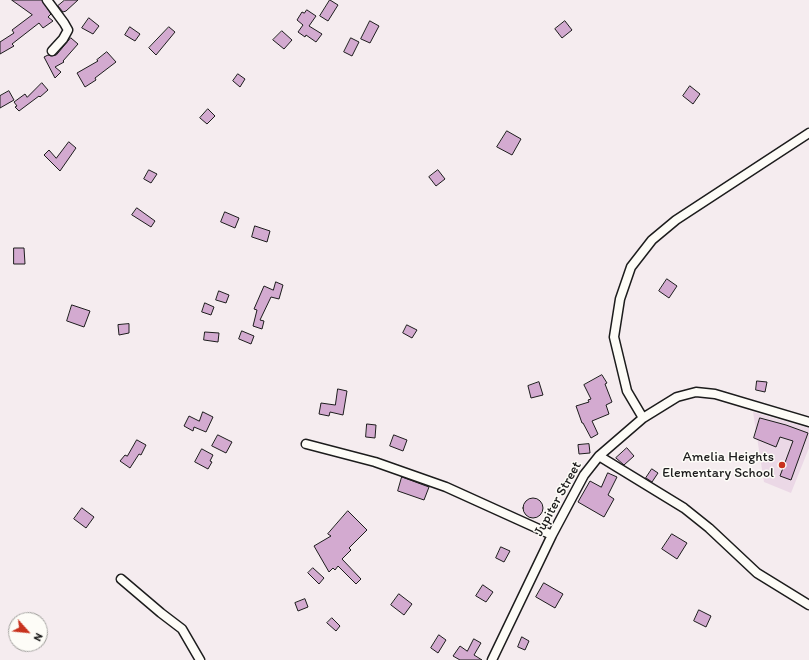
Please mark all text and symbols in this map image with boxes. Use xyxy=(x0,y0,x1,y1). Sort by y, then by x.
place label: Amelia Heights Elementary School xyxy=(662,449,774,482)
street label: Jupiter Street xyxy=(530,459,586,539)
marker: Amelia Heights Elementary School xyxy=(777,460,787,470)
north arrow xyxy=(8,612,48,652)
text: N xyxy=(31,631,46,643)

